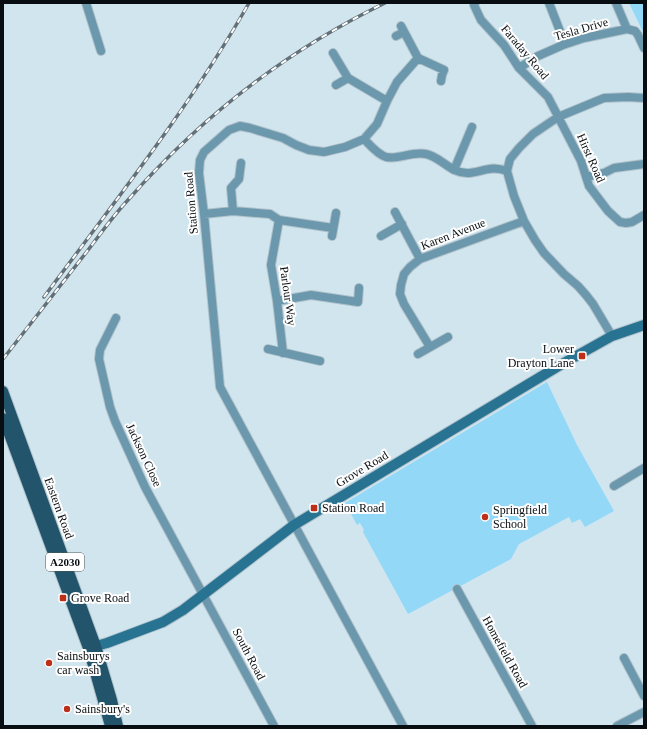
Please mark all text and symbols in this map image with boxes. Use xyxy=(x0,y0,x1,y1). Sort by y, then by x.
street label: Tesla Drive xyxy=(552,15,610,43)
street label: Faraday Road xyxy=(498,22,552,82)
street label: Hirst Road xyxy=(574,131,608,185)
street label: Station Road xyxy=(181,171,201,235)
street label: Karen Avenue xyxy=(419,215,487,253)
street label: Parlour Way xyxy=(277,265,299,327)
place label: Lower Drayton Lane xyxy=(508,342,574,370)
marker: Lower Drayton Lane xyxy=(577,351,587,361)
street label: Jackson Close xyxy=(123,421,165,489)
street label: Grove Road xyxy=(333,448,391,490)
street label: Eastern Road xyxy=(41,475,77,541)
place label: Station Road xyxy=(322,501,384,515)
marker: Station Road xyxy=(309,503,319,513)
place label: Springfield School xyxy=(493,503,547,531)
marker: Springfield School xyxy=(480,512,490,522)
road number: A2030 xyxy=(46,553,84,571)
place label: Grove Road xyxy=(71,591,129,605)
marker: Grove Road xyxy=(58,593,68,603)
street label: Homefield Road xyxy=(480,614,530,690)
street label: South Road xyxy=(230,626,268,682)
place label: Sainsburys car wash xyxy=(57,649,110,677)
marker: Sainsburys car wash xyxy=(44,658,54,668)
place label: Sainsbury's xyxy=(75,702,130,716)
marker: Sainsbury's xyxy=(62,704,72,714)

